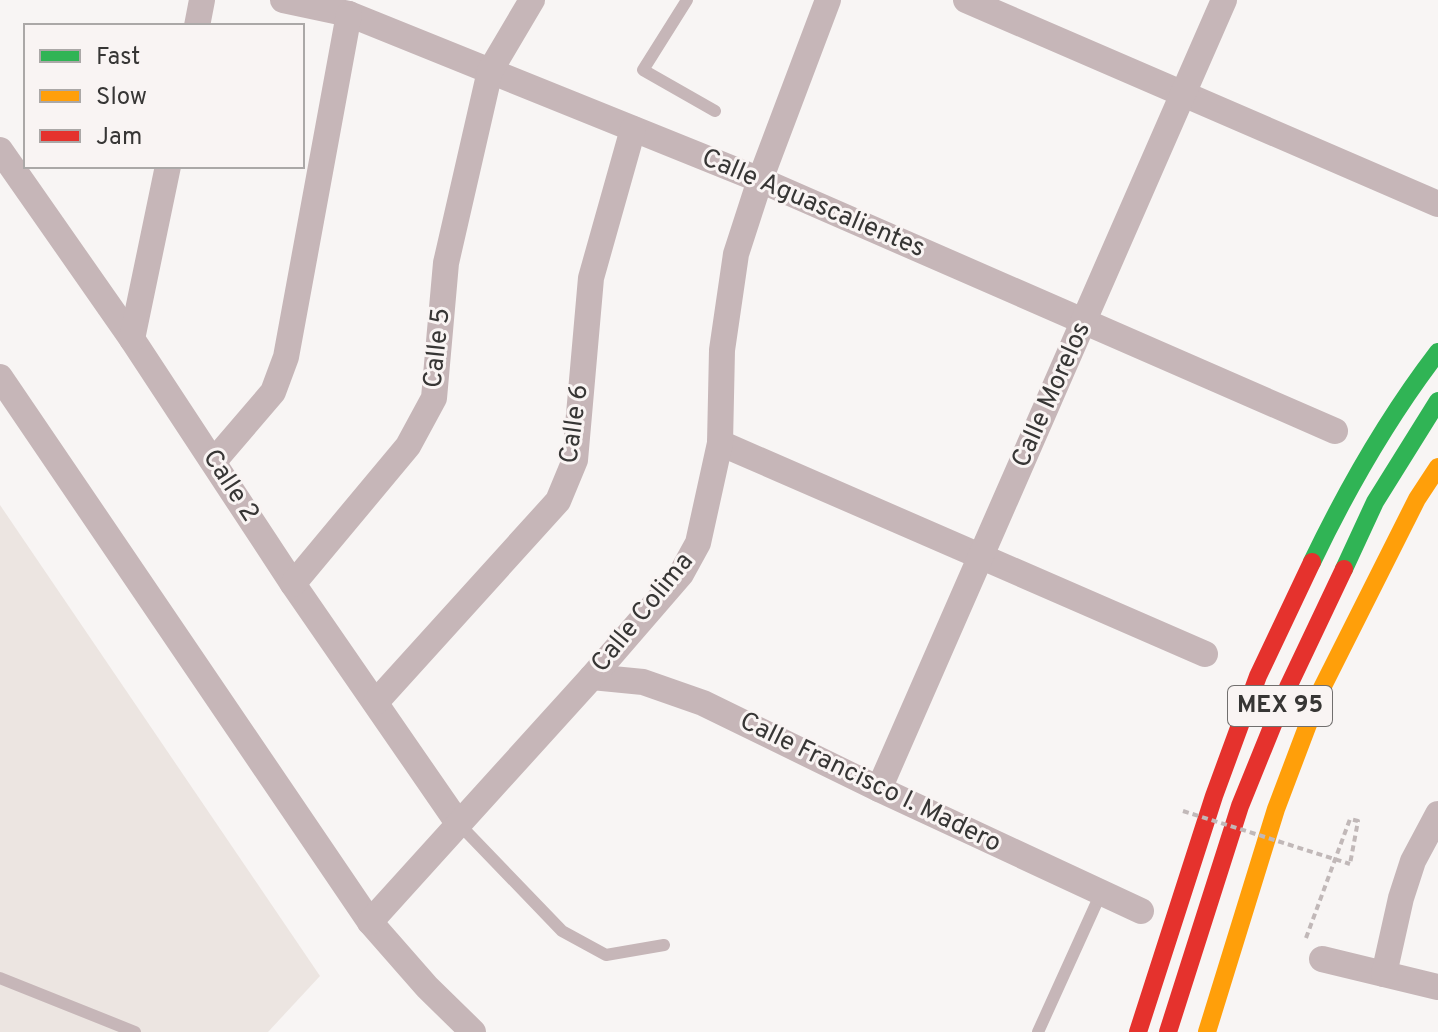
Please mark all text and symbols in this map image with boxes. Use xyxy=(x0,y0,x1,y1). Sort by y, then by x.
legend xyxy=(24,24,304,168)
text: Fast xyxy=(96,43,140,73)
text: Slow xyxy=(96,83,147,113)
text: Jam xyxy=(96,123,142,153)
street label: Calle Aguascalientes xyxy=(696,142,930,266)
street label: Calle 5 xyxy=(417,306,459,390)
street label: Calle Morelos xyxy=(1005,317,1099,473)
street label: Calle 6 xyxy=(553,382,597,466)
street label: Calle 2 xyxy=(194,443,266,529)
street label: Calle Colima xyxy=(585,546,701,680)
road number: MEX 95 xyxy=(1228,686,1332,726)
street label: Calle Francisco I. Madero xyxy=(734,705,1006,861)

